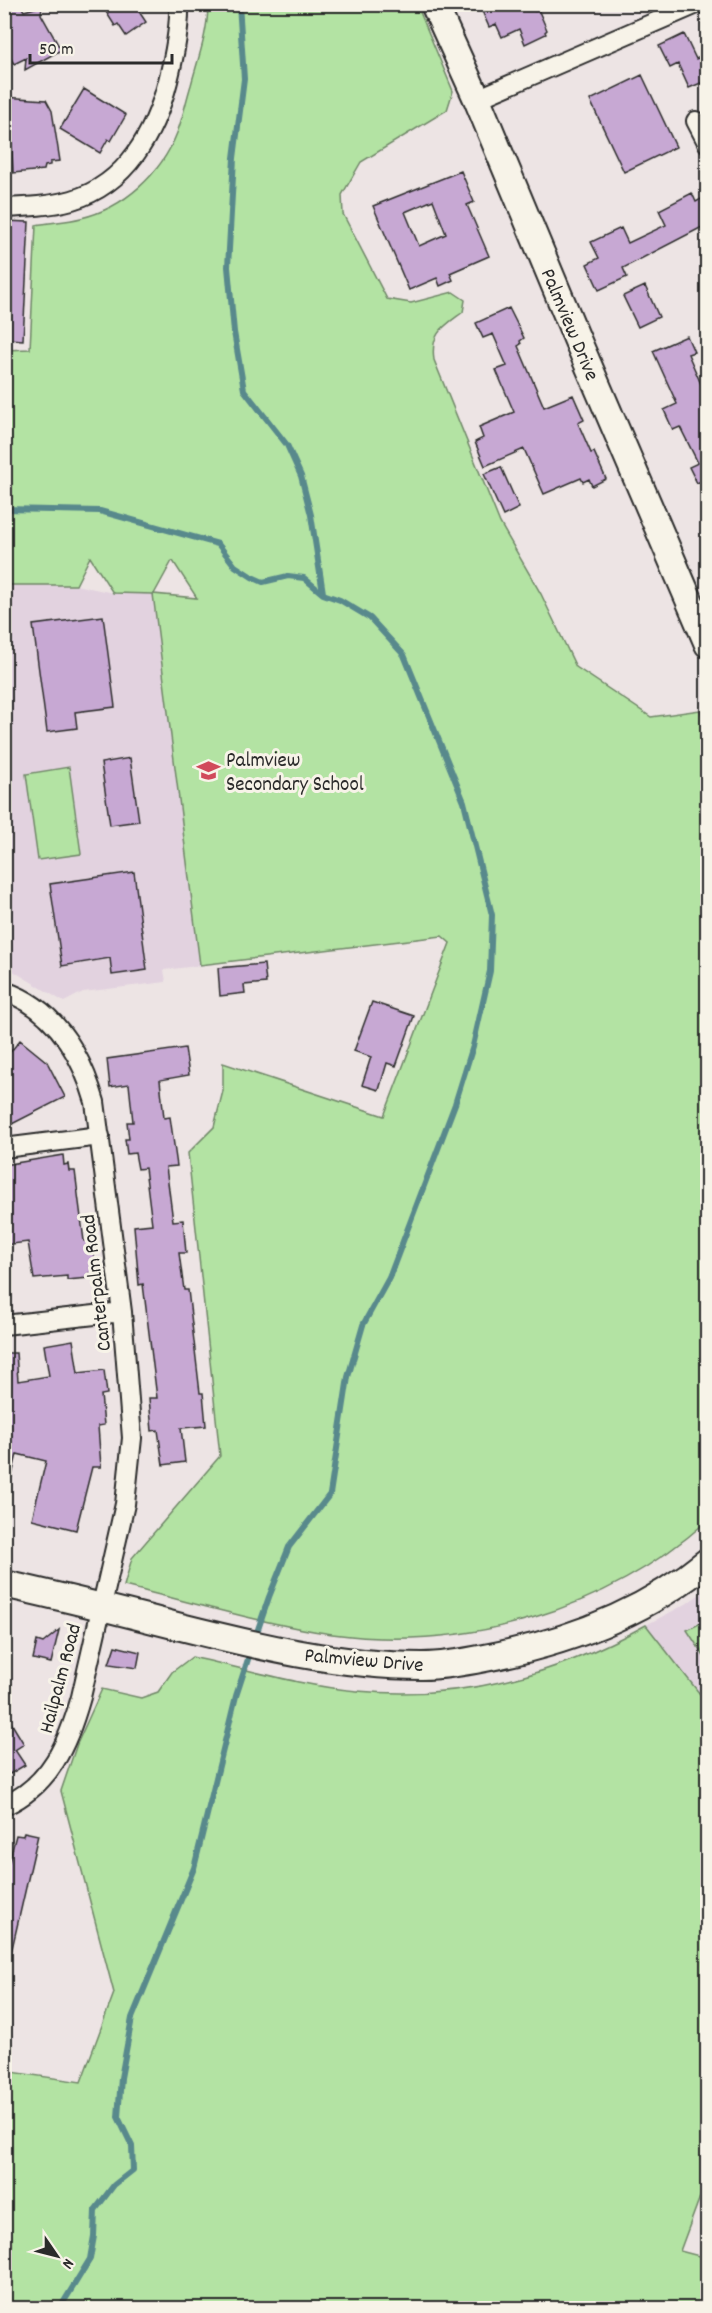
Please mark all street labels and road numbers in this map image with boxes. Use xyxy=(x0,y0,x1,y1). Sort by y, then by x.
street label: Palmview Drive xyxy=(531,264,605,386)
street label: Canterpalm Road xyxy=(75,1212,121,1353)
street label: Hailpalm Road xyxy=(33,1621,91,1737)
street label: Palmview Drive xyxy=(303,1642,425,1682)

